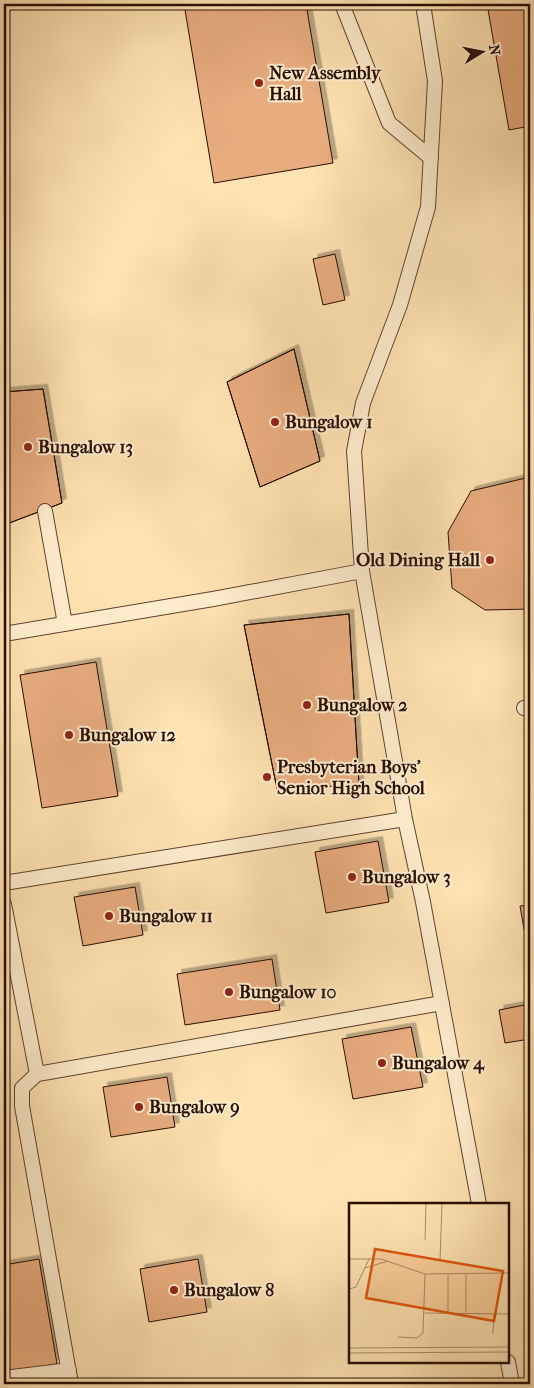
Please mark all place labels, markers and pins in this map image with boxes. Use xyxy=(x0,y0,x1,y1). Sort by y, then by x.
place label: New Assembly Hall xyxy=(269,63,382,105)
marker: New Assembly Hall xyxy=(253,77,265,89)
place label: Bungalow 1 xyxy=(285,412,373,433)
marker: Bungalow 1 xyxy=(269,416,281,428)
place label: Bungalow 13 xyxy=(38,437,133,458)
marker: Bungalow 13 xyxy=(22,441,34,453)
place label: Old Dining Hall xyxy=(356,550,481,571)
marker: Old Dining Hall xyxy=(484,554,496,566)
place label: Bungalow 2 xyxy=(317,695,407,716)
marker: Bungalow 2 xyxy=(301,699,313,711)
place label: Bungalow 12 xyxy=(79,725,176,746)
marker: Bungalow 12 xyxy=(63,729,75,741)
place label: Presbyterian Boys' Senior High School xyxy=(277,757,426,799)
marker: Presbyterian Boys' Senior High School xyxy=(261,771,273,783)
place label: Bungalow 3 xyxy=(362,867,451,888)
marker: Bungalow 3 xyxy=(346,871,358,883)
place label: Bungalow 11 xyxy=(119,906,213,927)
marker: Bungalow 11 xyxy=(103,910,115,922)
place label: Bungalow 10 xyxy=(239,982,336,1003)
marker: Bungalow 10 xyxy=(223,986,235,998)
place label: Bungalow 4 xyxy=(392,1053,485,1074)
marker: Bungalow 4 xyxy=(376,1057,388,1069)
place label: Bungalow 9 xyxy=(149,1097,240,1118)
marker: Bungalow 9 xyxy=(133,1101,145,1113)
place label: Bungalow 8 xyxy=(184,1280,274,1301)
marker: Bungalow 8 xyxy=(168,1284,180,1296)

